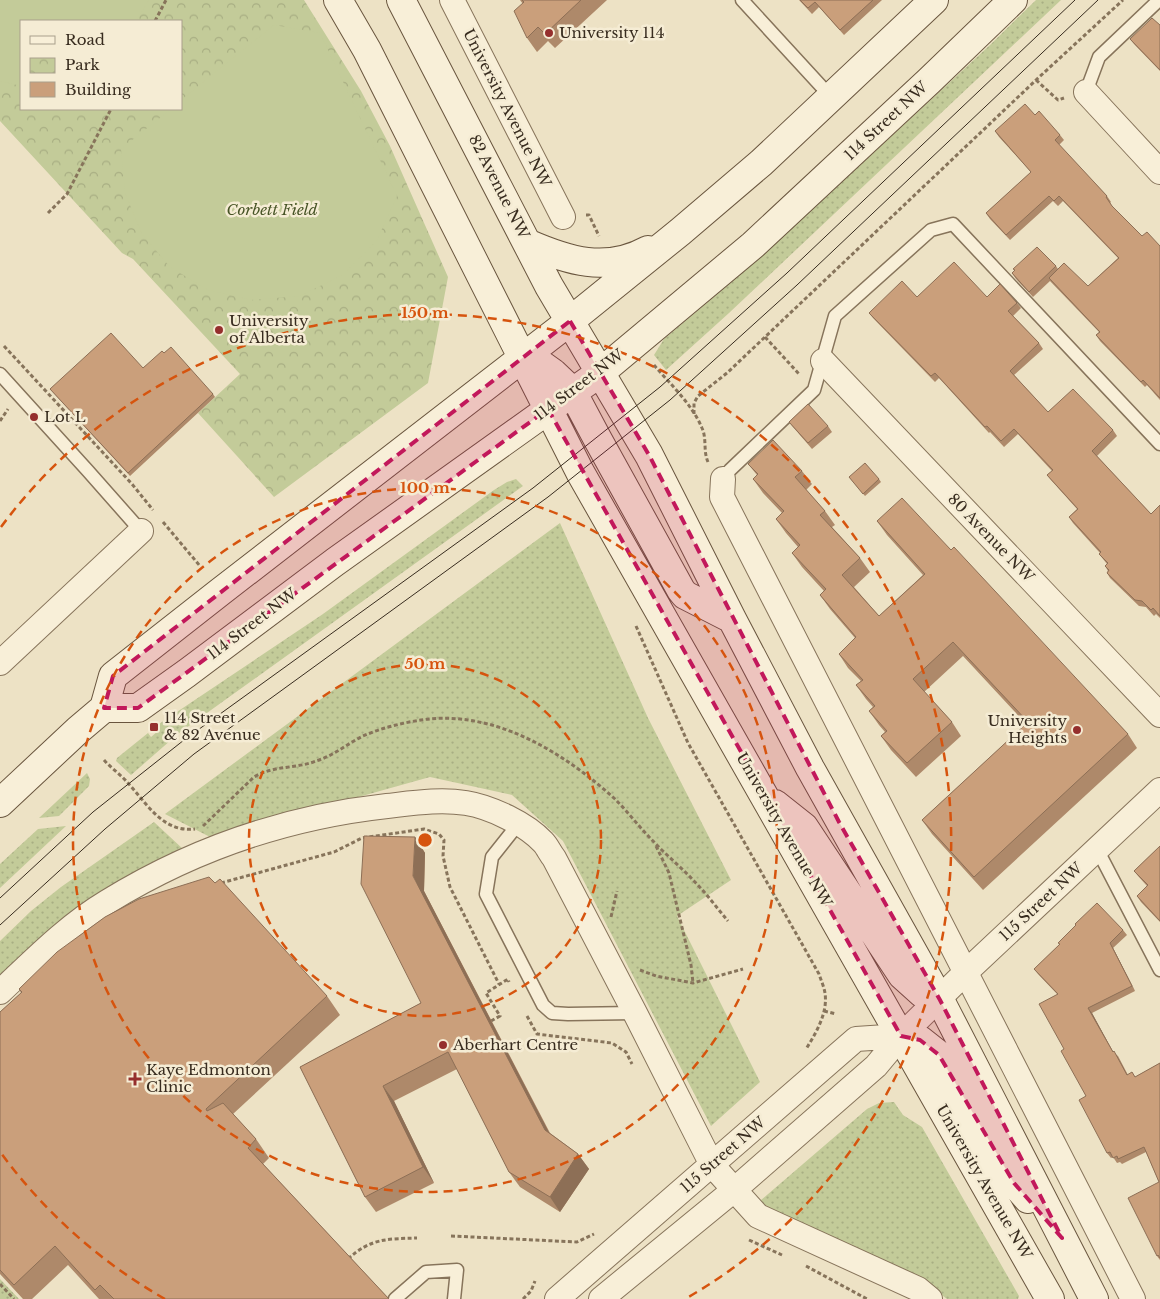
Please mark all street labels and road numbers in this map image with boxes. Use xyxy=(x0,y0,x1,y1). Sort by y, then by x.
street label: University Avenue NW xyxy=(459,25,556,191)
street label: 114 Street NW xyxy=(840,77,932,164)
street label: 82 Avenue NW xyxy=(465,131,534,242)
street label: 114 Street NW xyxy=(530,345,627,424)
street label: 80 Avenue NW xyxy=(944,489,1039,586)
street label: 114 Street NW xyxy=(203,584,300,663)
street label: University Avenue NW xyxy=(732,749,837,911)
street label: 115 Street NW xyxy=(995,858,1086,945)
street label: University Avenue NW xyxy=(932,1101,1037,1263)
street label: 115 Street NW xyxy=(676,1112,769,1197)

